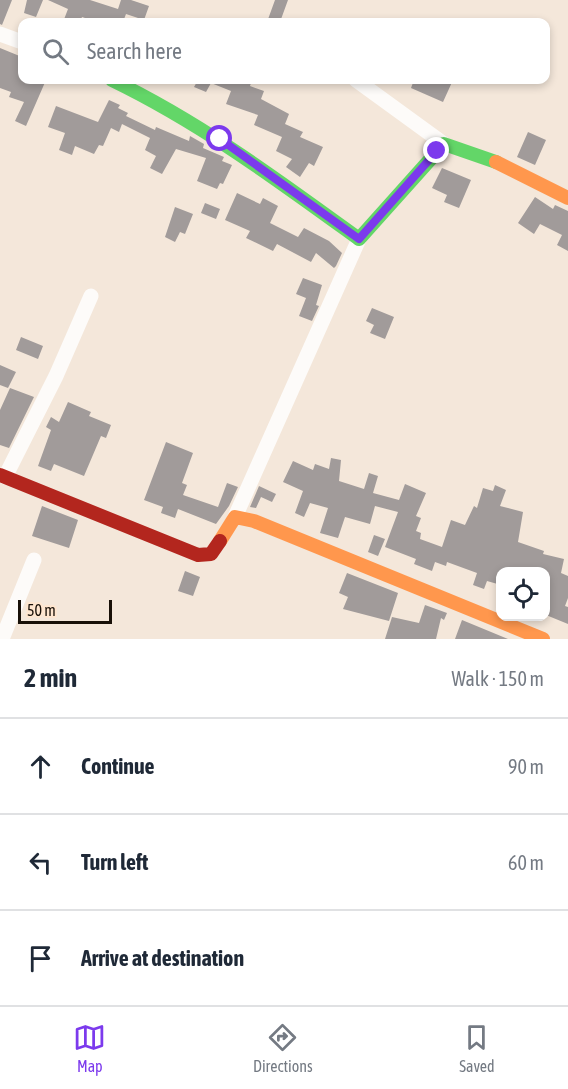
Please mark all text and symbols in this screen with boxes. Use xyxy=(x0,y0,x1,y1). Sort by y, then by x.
search box xyxy=(18,18,550,84)
icon: search xyxy=(39,35,72,68)
text: Search here xyxy=(87,38,182,64)
route start xyxy=(206,125,232,151)
route end xyxy=(423,137,449,163)
map controls xyxy=(496,567,550,621)
button: locate xyxy=(496,567,550,621)
scale bar xyxy=(18,597,112,624)
text: 50 m xyxy=(27,601,56,619)
text: 2 min xyxy=(24,663,77,693)
text: Walk · 150 m xyxy=(452,667,544,690)
icon: ahead xyxy=(24,750,57,783)
text: Continue xyxy=(81,753,155,779)
text: 90 m xyxy=(508,755,544,778)
icon: left xyxy=(24,846,57,879)
text: Turn left xyxy=(81,849,148,875)
text: 60 m xyxy=(508,851,544,874)
icon: arrive xyxy=(24,942,57,975)
text: Arrive at destination xyxy=(81,945,244,971)
tab: Map xyxy=(73,1021,106,1075)
tab: Directions xyxy=(253,1021,313,1075)
tab: Saved xyxy=(459,1021,495,1075)

